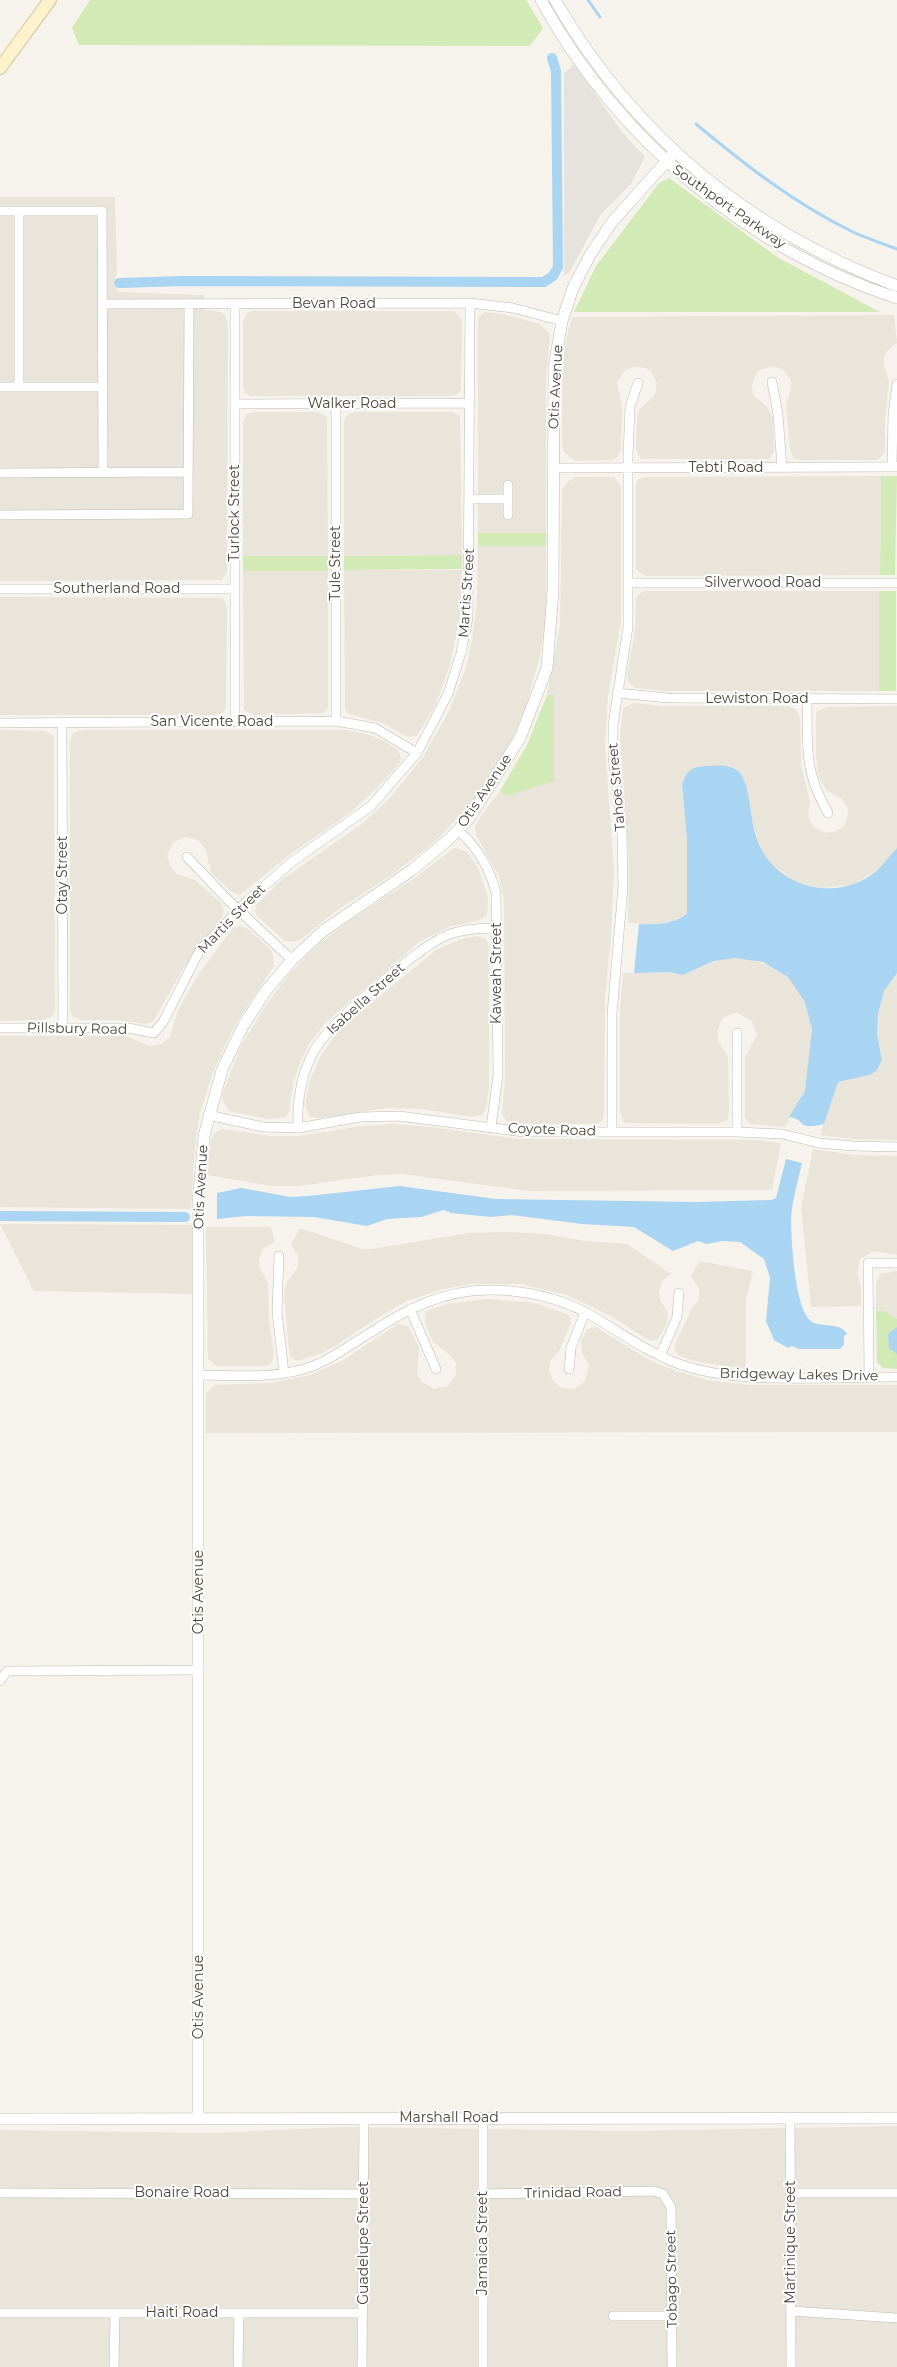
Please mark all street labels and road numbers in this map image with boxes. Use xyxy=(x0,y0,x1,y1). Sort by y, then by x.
street label: Southport Parkway xyxy=(669,162,789,252)
street label: Bevan Road xyxy=(292,296,376,312)
street label: Otis Avenue xyxy=(545,344,567,430)
street label: Walker Road xyxy=(307,396,397,412)
street label: Tebti Road xyxy=(689,460,763,476)
street label: Turlock Street xyxy=(227,464,243,562)
street label: Tule Street xyxy=(328,525,344,601)
street label: Martis Street xyxy=(455,548,479,638)
street label: Silverwood Road xyxy=(704,575,822,591)
street label: Southerland Road xyxy=(53,581,181,597)
street label: Lewiston Road xyxy=(705,691,809,707)
street label: San Vicente Road xyxy=(150,714,274,730)
street label: Tahoe Street xyxy=(605,742,629,832)
street label: Otis Avenue xyxy=(454,751,516,831)
street label: Otay Street xyxy=(55,836,71,914)
street label: Martis Street xyxy=(195,881,269,957)
street label: Kaweah Street xyxy=(489,922,505,1024)
street label: Isabella Street xyxy=(324,960,408,1038)
street label: Pillsbury Road xyxy=(27,1020,127,1038)
street label: Coyote Road xyxy=(507,1120,597,1140)
street label: Otis Avenue xyxy=(190,1144,212,1230)
street label: Bridgeway Lakes Drive xyxy=(720,1365,878,1385)
street label: Otis Avenue xyxy=(191,1550,207,1634)
street label: Otis Avenue xyxy=(191,1955,207,2039)
street label: Marshall Road xyxy=(399,2110,499,2126)
street label: Martinique Street xyxy=(783,2180,799,2304)
street label: Guadelupe Street xyxy=(356,2181,372,2305)
street label: Trinidad Road xyxy=(524,2184,622,2202)
street label: Bonaire Road xyxy=(135,2185,229,2201)
street label: Jamaica Street xyxy=(475,2191,491,2295)
street label: Tobago Street xyxy=(663,2230,681,2328)
street label: Haiti Road xyxy=(145,2305,219,2321)

